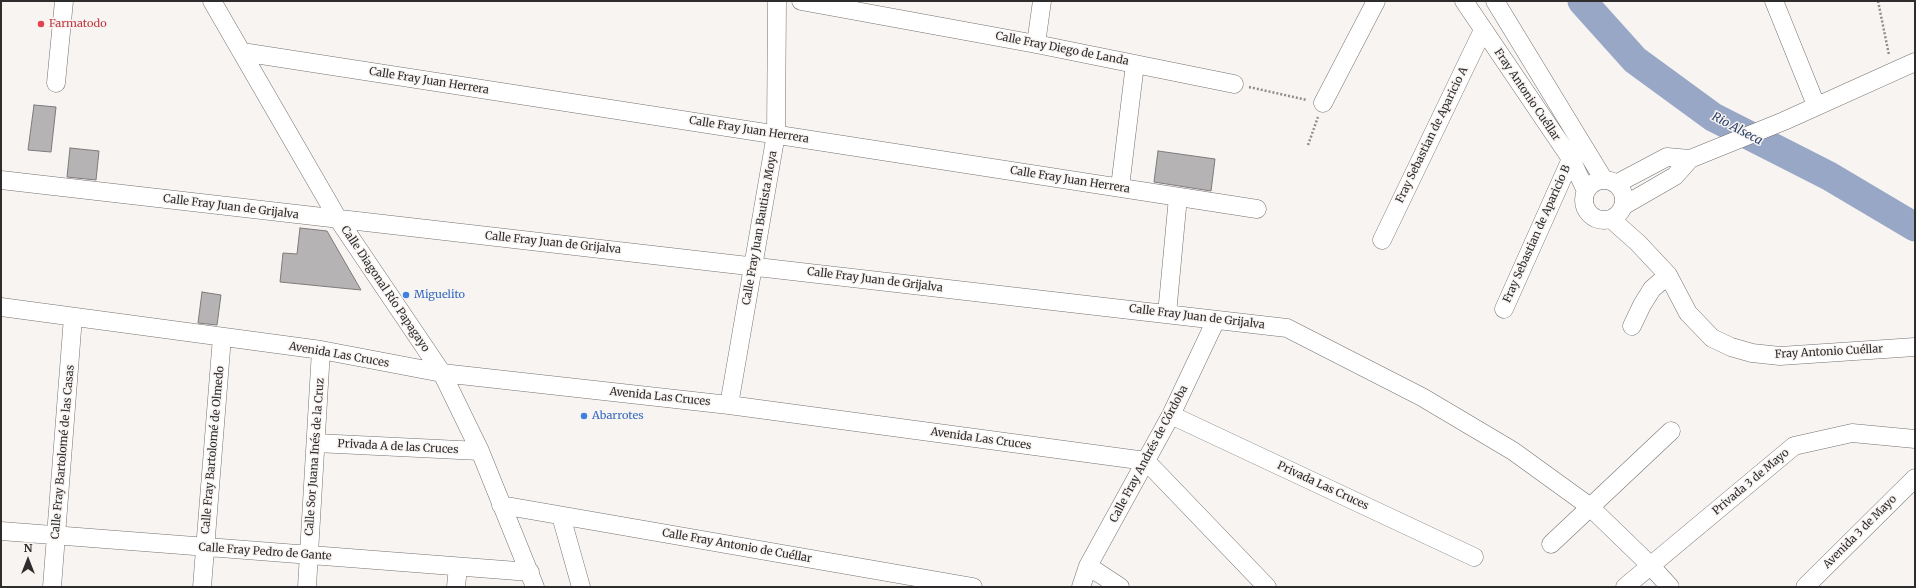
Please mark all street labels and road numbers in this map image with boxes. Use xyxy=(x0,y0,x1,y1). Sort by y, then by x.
street label: Calle Fray Diego de Landa xyxy=(994,30,1130,68)
street label: Fray Antonio Cuéllar xyxy=(1491,46,1563,144)
street label: Calle Fray Juan Herrera xyxy=(368,65,490,97)
street label: Fray Sebastian de Aparicio A xyxy=(1393,65,1471,205)
street label: Calle Fray Juan Herrera xyxy=(688,114,810,146)
street label: Calle Fray Juan Bautista Moya xyxy=(740,150,780,306)
street label: Fray Sebastian de Aparicio B xyxy=(1501,163,1573,305)
street label: Calle Fray Juan Herrera xyxy=(1009,164,1131,196)
street label: Calle Fray Juan de Grijalva xyxy=(162,192,300,222)
street label: Calle Diagonal Río Papagayo xyxy=(338,224,432,354)
street label: Calle Fray Juan de Grijalva xyxy=(484,229,622,257)
street label: Calle Fray Juan de Grijalva xyxy=(806,265,944,295)
street label: Calle Fray Juan de Grijalva xyxy=(1128,302,1266,332)
street label: Avenida Las Cruces xyxy=(288,340,390,370)
street label: Fray Antonio Cuéllar xyxy=(1775,343,1883,361)
street label: Calle Fray Bartolomé de las Casas xyxy=(49,364,77,540)
street label: Calle Fray Bartolomé de Olmedo xyxy=(199,365,227,535)
street label: Calle Sor Juana Inés de la Cruz xyxy=(303,378,327,536)
street label: Calle Fray Andrés de Córdoba xyxy=(1107,383,1191,525)
street label: Avenida Las Cruces xyxy=(609,385,711,409)
street label: Avenida Las Cruces xyxy=(930,425,1032,453)
street label: Privada A de las Cruces xyxy=(337,437,459,457)
street label: Privada 3 de Mayo xyxy=(1710,446,1792,518)
street label: Privada Las Cruces xyxy=(1275,459,1371,513)
street label: Avenida 3 de Mayo xyxy=(1821,493,1899,571)
street label: Calle Fray Antonio de Cuéllar xyxy=(661,526,813,566)
street label: Calle Fray Pedro de Gante xyxy=(198,541,332,563)

